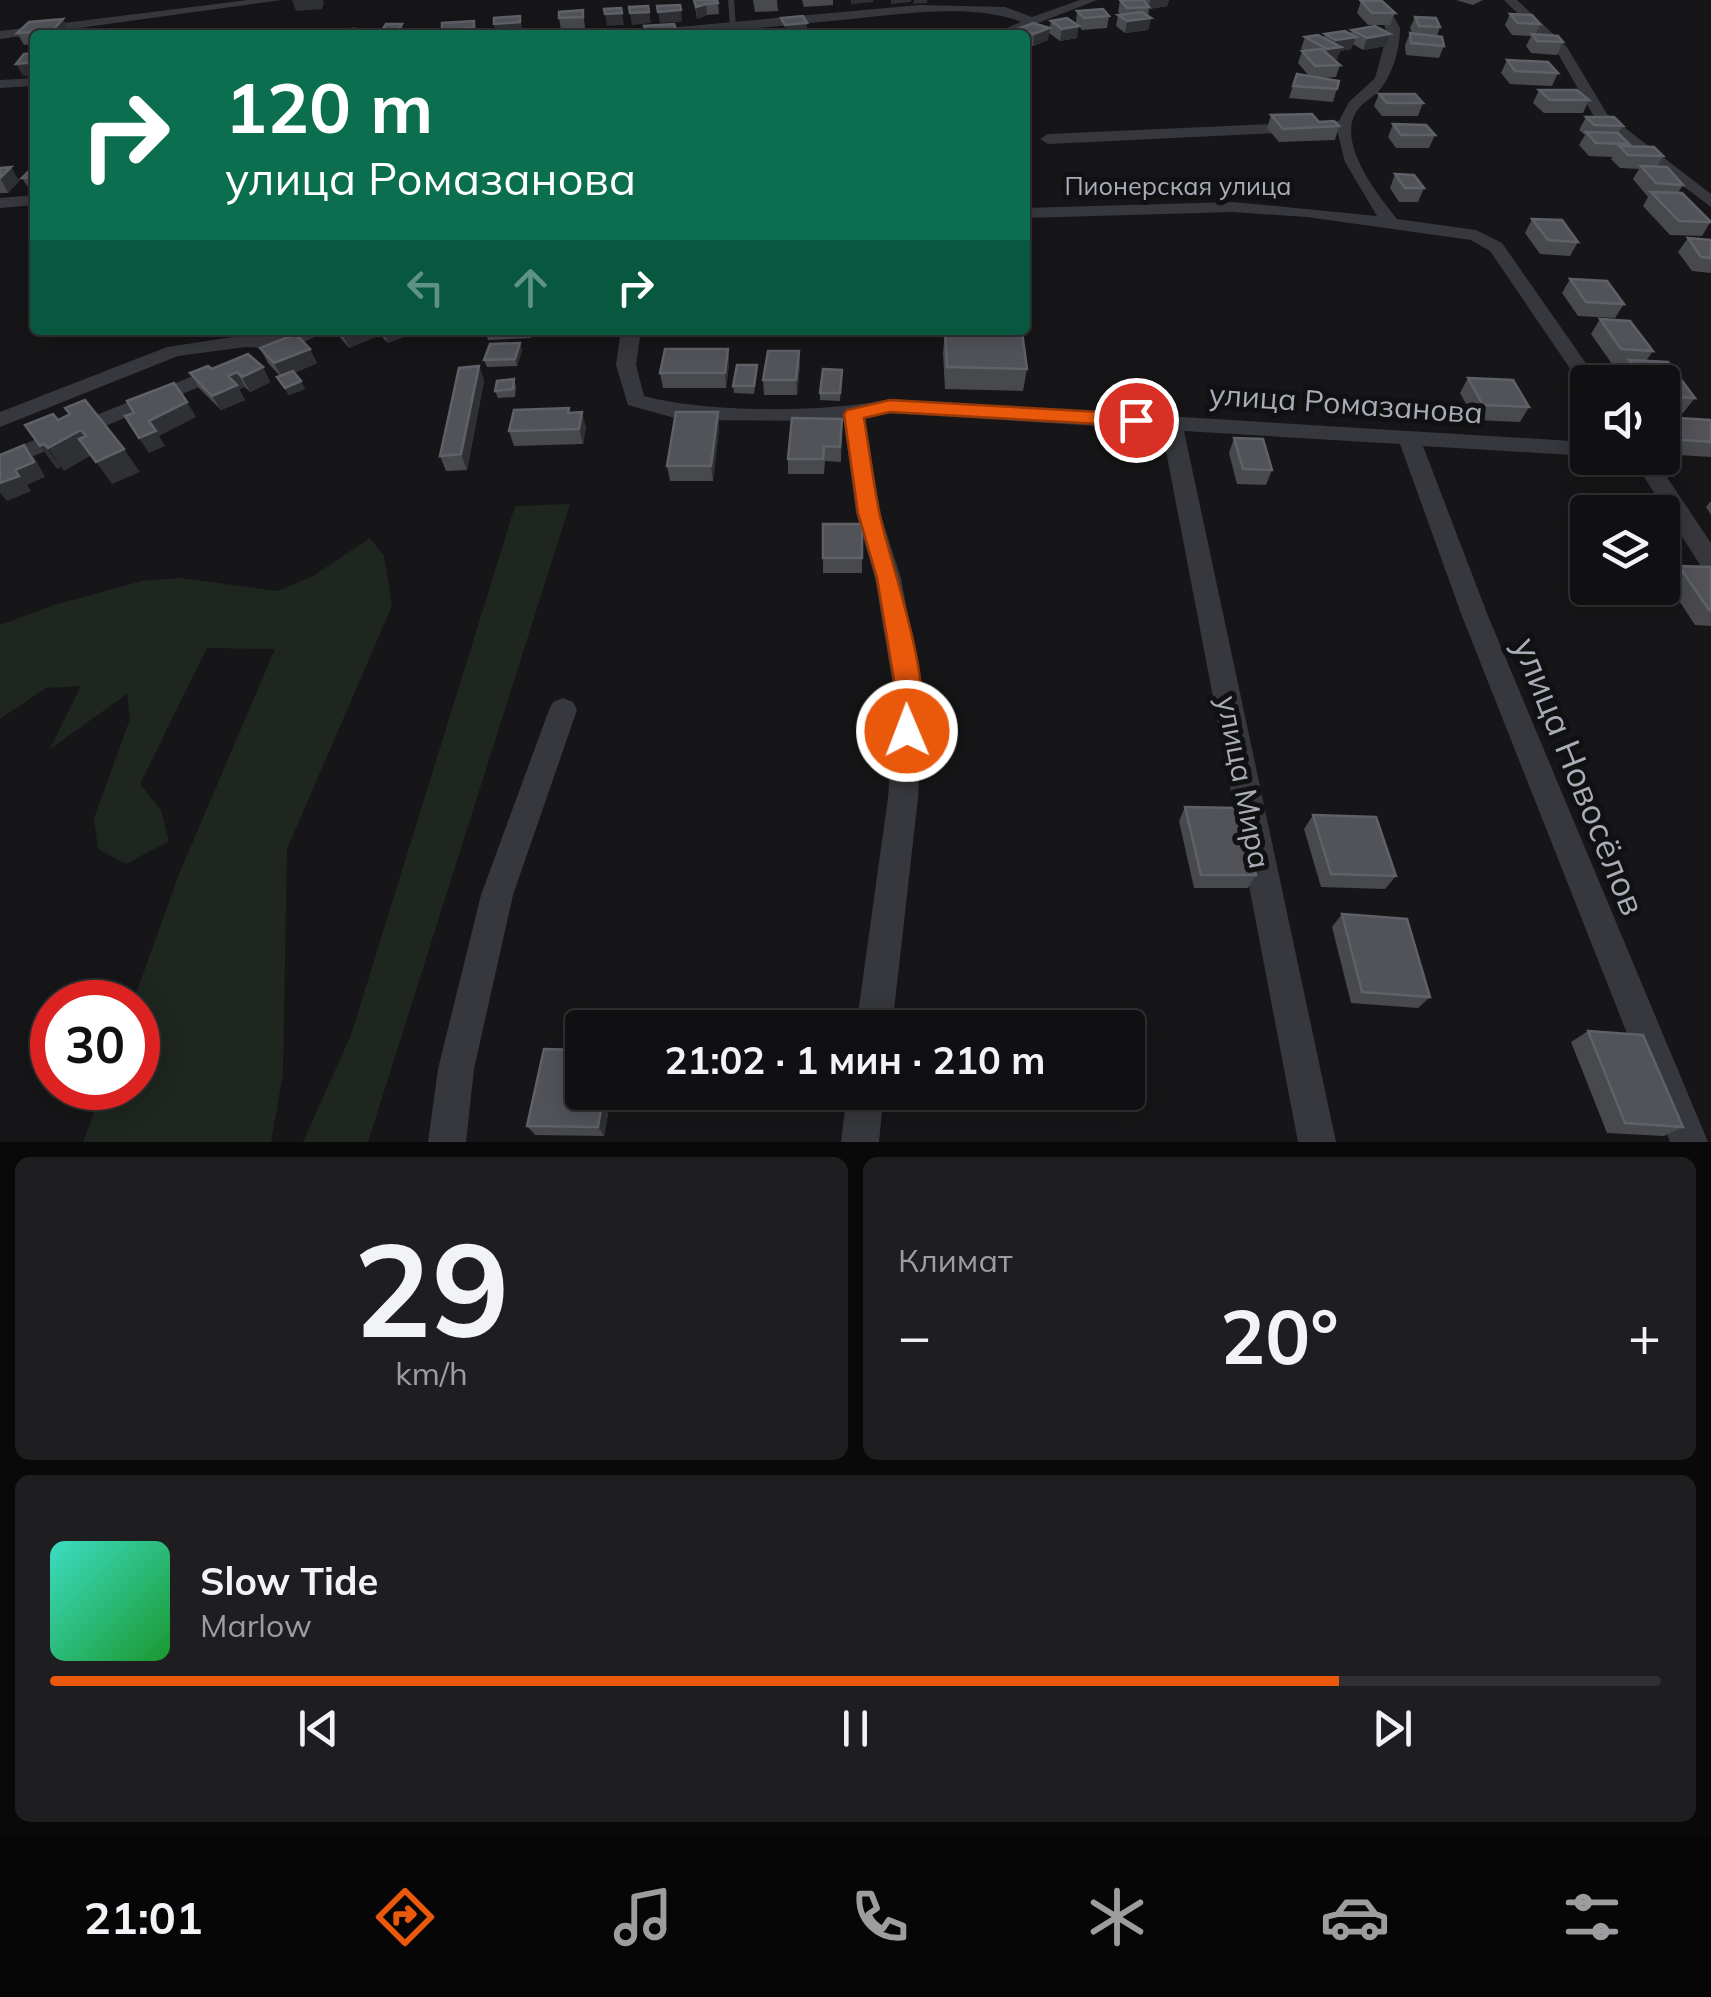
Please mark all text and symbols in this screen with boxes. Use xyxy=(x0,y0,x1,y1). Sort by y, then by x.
text: 120 m xyxy=(225,63,433,151)
icon: right xyxy=(60,70,190,200)
text: улица Ромазанова xyxy=(225,150,636,206)
street label: Пионерская улица xyxy=(1064,170,1292,201)
icon: left xyxy=(398,260,453,315)
icon: ahead xyxy=(503,260,558,315)
icon: right xyxy=(608,260,663,315)
map controls xyxy=(1570,365,1680,605)
button: sound xyxy=(1570,365,1680,475)
street label: улица Ромазанова xyxy=(1208,374,1484,432)
pin xyxy=(1094,378,1179,463)
icon: arrive xyxy=(1109,393,1164,448)
button: layers xyxy=(1570,495,1680,605)
street label: улица Новосёлов xyxy=(1504,631,1656,921)
position arrow xyxy=(855,679,959,783)
street label: улица Мира xyxy=(1209,692,1279,872)
speed limit sign: 30 xyxy=(30,980,160,1110)
text: 21:02 · 1 мин · 210 m xyxy=(665,1036,1045,1084)
text: 29 xyxy=(353,1206,510,1370)
text: Климат xyxy=(898,1240,1012,1280)
text: 20° xyxy=(1220,1289,1339,1383)
text: − xyxy=(898,1301,931,1370)
text: + xyxy=(1628,1301,1661,1370)
text: km/h xyxy=(395,1353,468,1393)
text: Slow Tide xyxy=(200,1557,378,1605)
text: Marlow xyxy=(200,1605,312,1645)
icon: previous xyxy=(291,1701,346,1756)
icon: pause xyxy=(828,1701,883,1756)
icon: next xyxy=(1365,1701,1420,1756)
icon: directions xyxy=(370,1882,440,1952)
icon: music xyxy=(608,1882,678,1952)
icon: phone xyxy=(845,1882,915,1952)
icon: climate xyxy=(1082,1882,1152,1952)
icon: car xyxy=(1320,1882,1390,1952)
icon: filters xyxy=(1557,1882,1627,1952)
text: 21:01 xyxy=(84,1889,203,1945)

